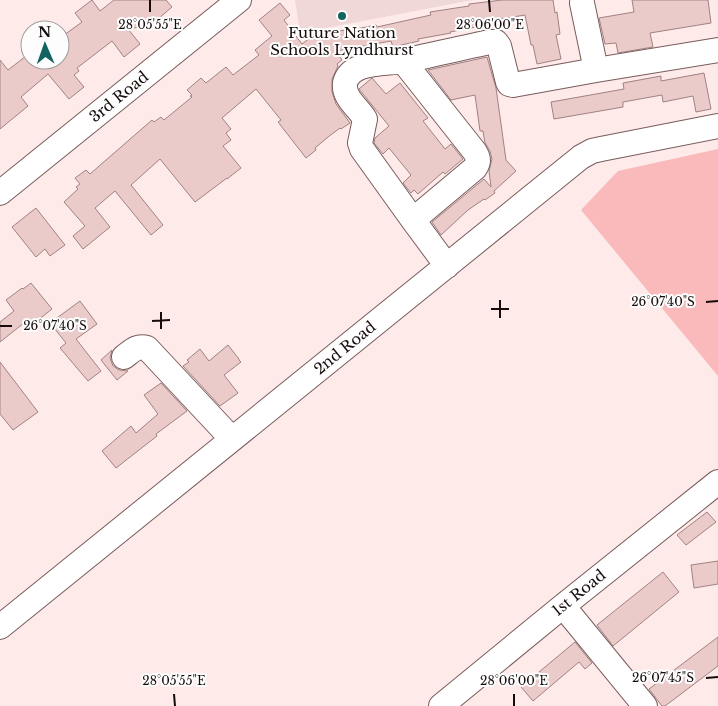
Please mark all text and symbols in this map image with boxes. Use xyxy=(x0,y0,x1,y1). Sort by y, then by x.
marker: Future Nation Schools Lyndhurst xyxy=(336,10,348,22)
text: 28°05'55"E xyxy=(118,17,182,32)
text: 28°06'00"E xyxy=(456,17,524,32)
north arrow xyxy=(20,20,70,70)
text: N xyxy=(38,23,51,41)
place label: Future Nation Schools Lyndhurst xyxy=(270,23,414,59)
street label: 3rd Road xyxy=(85,67,152,126)
text: 26°07'40"S xyxy=(631,294,695,309)
street label: 2nd Road xyxy=(310,317,379,378)
text: 26°07'40"S xyxy=(23,318,87,333)
street label: 1st Road xyxy=(548,565,609,620)
text: 26°07'45"S xyxy=(632,670,694,685)
text: 28°05'55"E xyxy=(142,673,206,688)
text: 28°06'00"E xyxy=(480,673,548,688)

